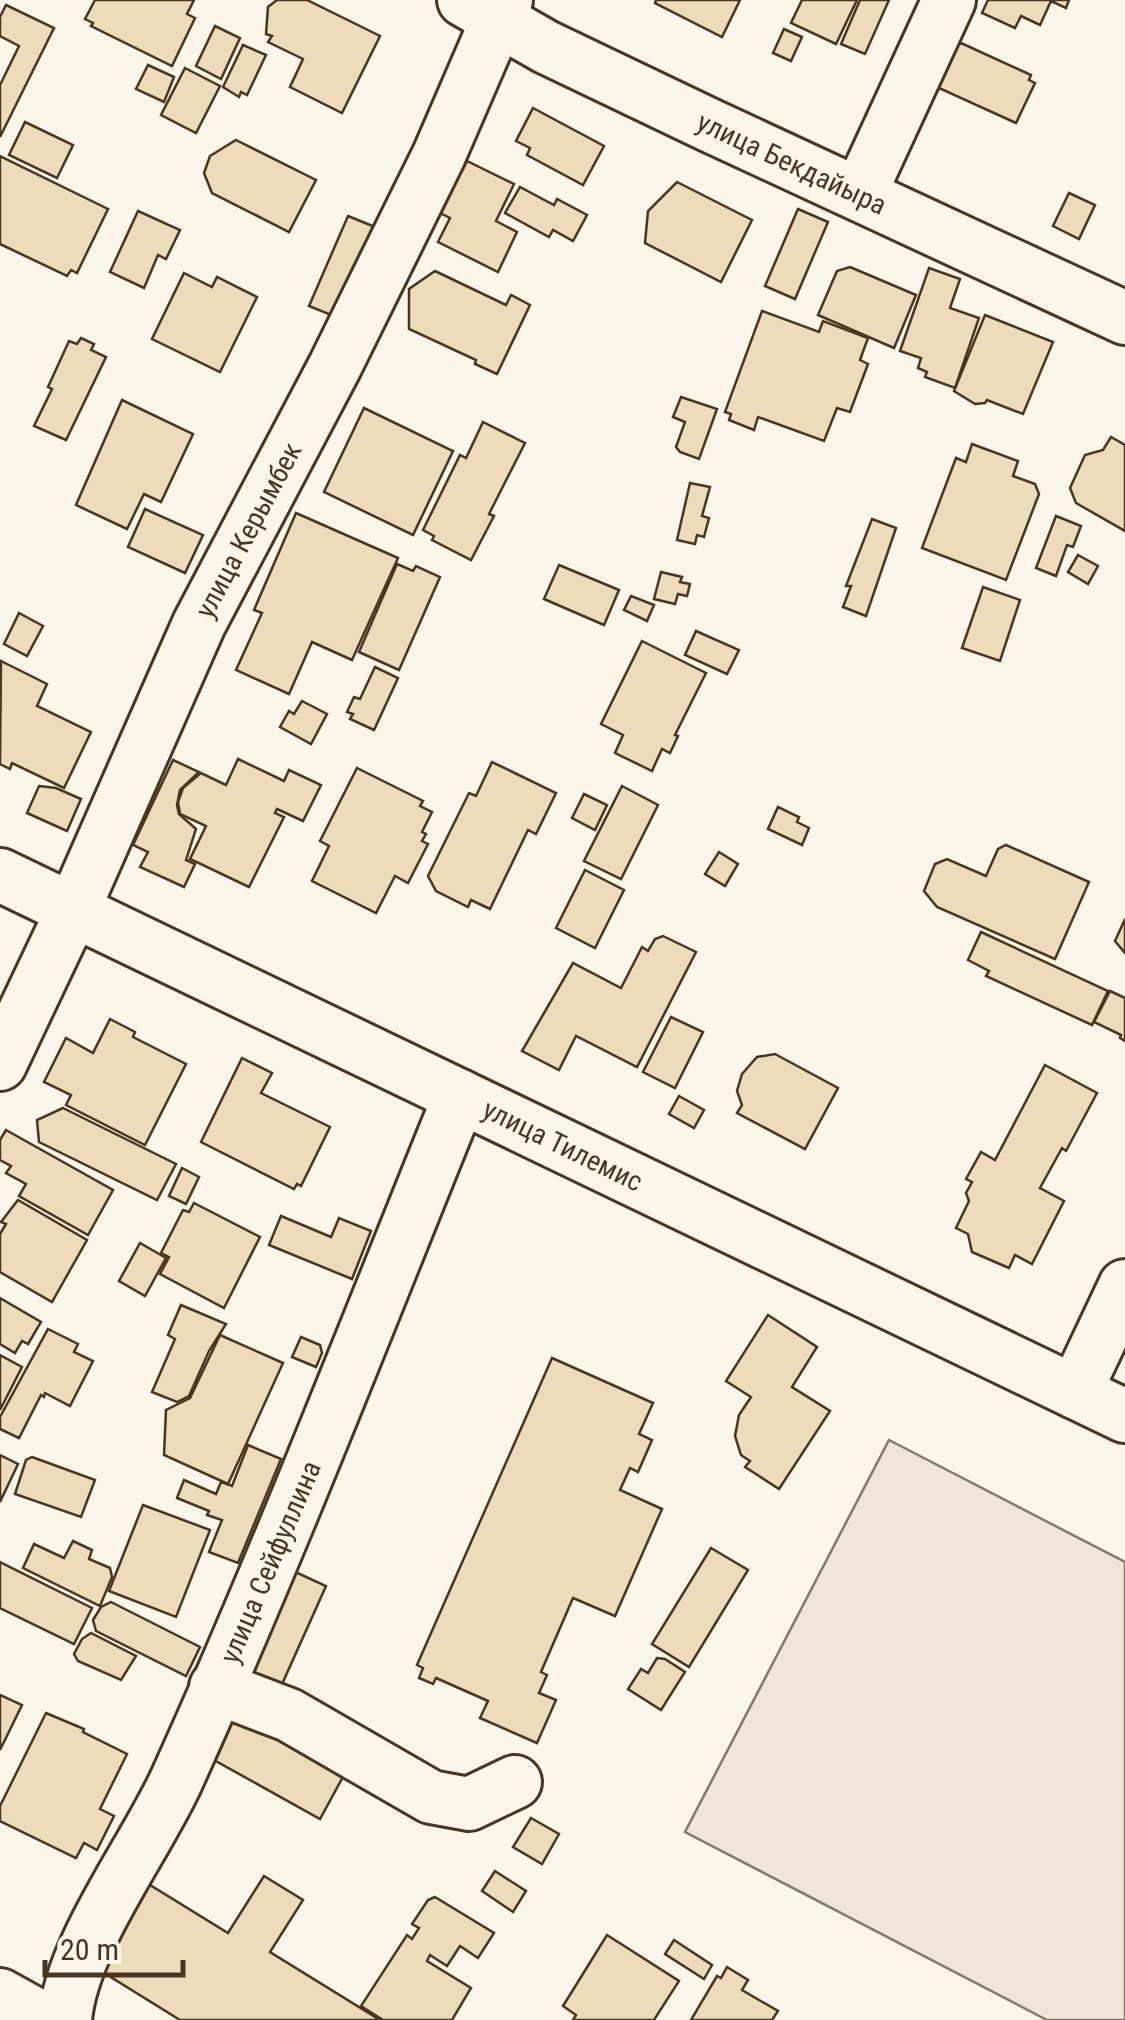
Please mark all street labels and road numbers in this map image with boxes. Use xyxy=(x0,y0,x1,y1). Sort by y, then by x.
street label: улица Бекдайыра xyxy=(692,105,892,222)
street label: улица Керымбек xyxy=(188,437,308,624)
street label: улица Тилемис xyxy=(478,1093,648,1198)
street label: улица Сейфуллина xyxy=(213,1456,328,1668)

